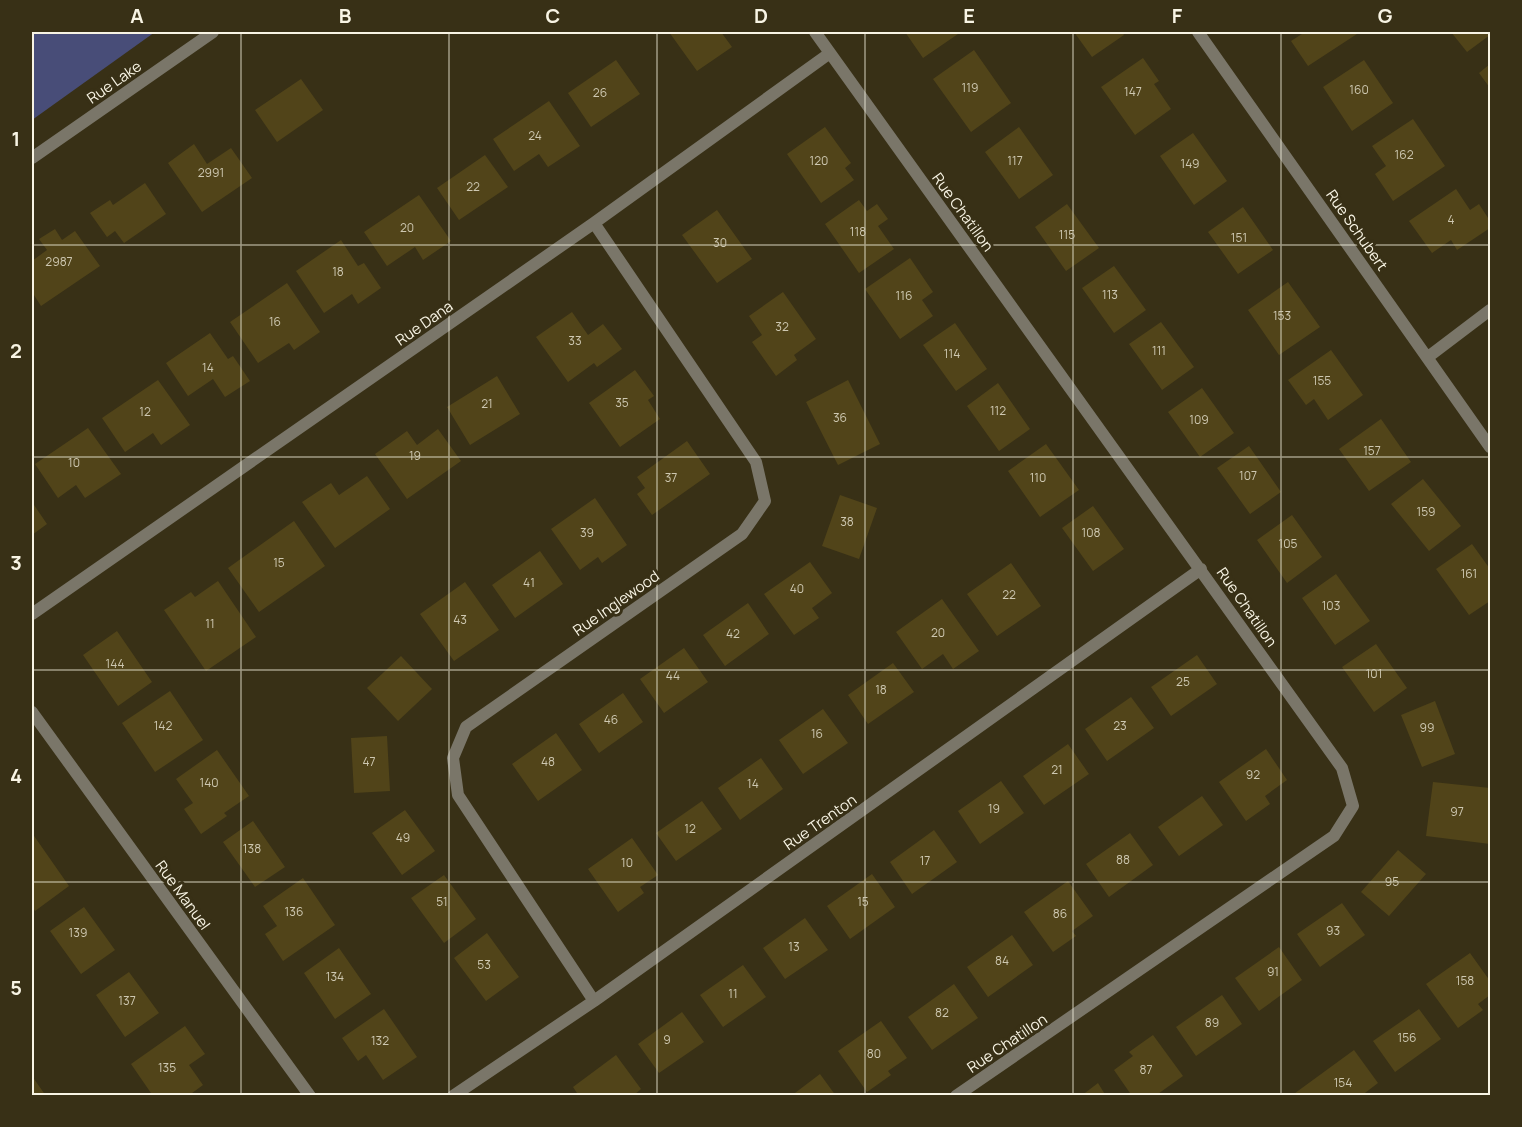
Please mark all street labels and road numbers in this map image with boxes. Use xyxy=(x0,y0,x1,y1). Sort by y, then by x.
street label: Rue Lake xyxy=(83,55,146,108)
street label: Rue Chatillon xyxy=(927,168,999,256)
street label: Rue Schubert xyxy=(1321,185,1393,275)
street label: Rue Dana xyxy=(391,296,457,350)
street label: Rue Chatillon xyxy=(1212,563,1282,651)
street label: Rue Inglewood xyxy=(569,565,663,641)
street label: Rue Trenton xyxy=(779,789,861,855)
street label: Rue Manuel xyxy=(151,856,215,934)
street label: Rue Chatillon xyxy=(963,1008,1051,1078)

